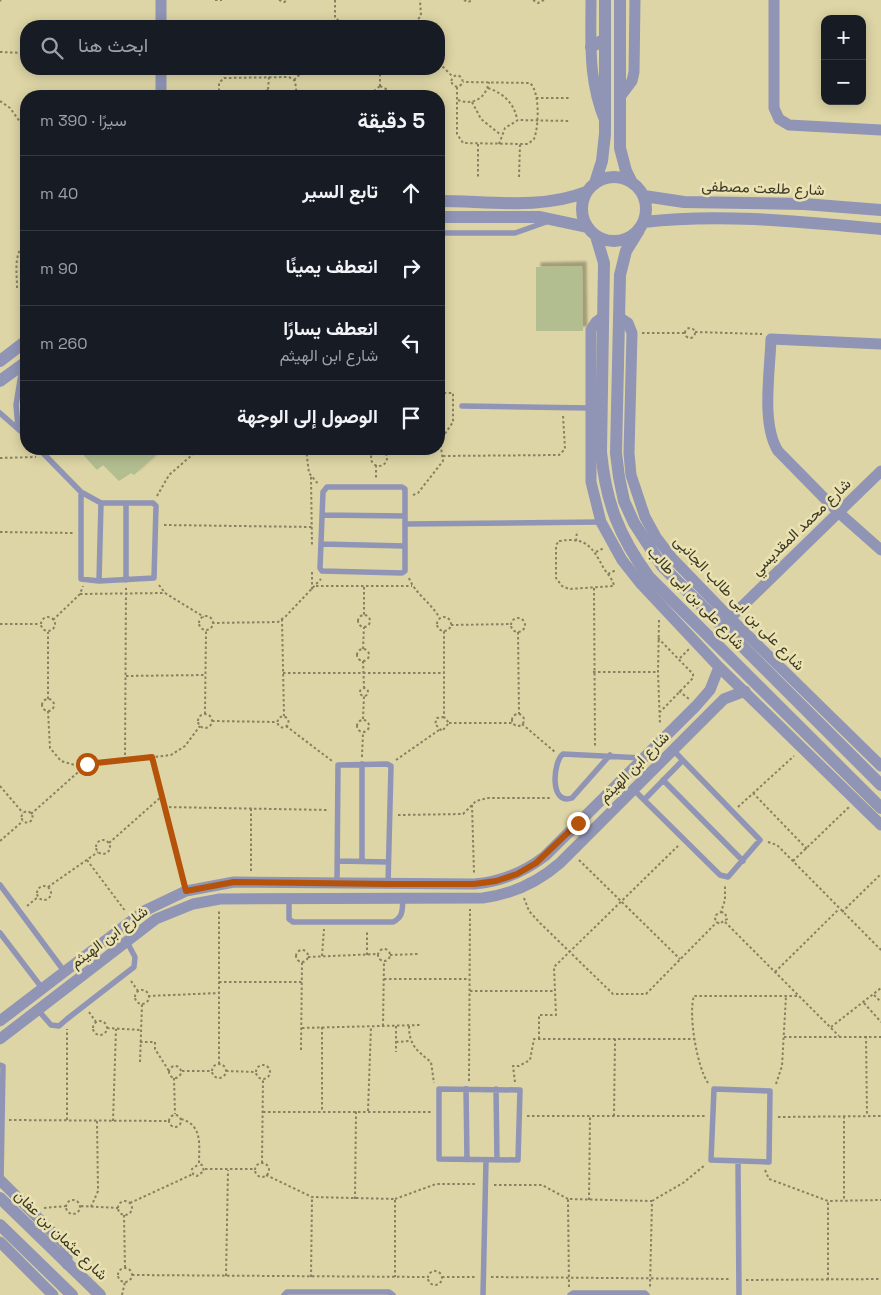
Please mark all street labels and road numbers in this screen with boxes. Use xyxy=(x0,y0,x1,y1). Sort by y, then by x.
street label: شارع طلعت مصطفى xyxy=(701,176,825,201)
street label: شارع محمد المقديسي xyxy=(747,474,857,582)
street label: شارع على بن ابى طالب الجانبى xyxy=(668,531,809,676)
street label: شارع على بن ابى طالب xyxy=(642,542,749,655)
street label: شارع ابن الهيثم xyxy=(594,727,674,807)
street label: شارع ابن الهيثم xyxy=(66,901,153,974)
street label: شارع عثمان بن عفان xyxy=(9,1185,112,1285)

